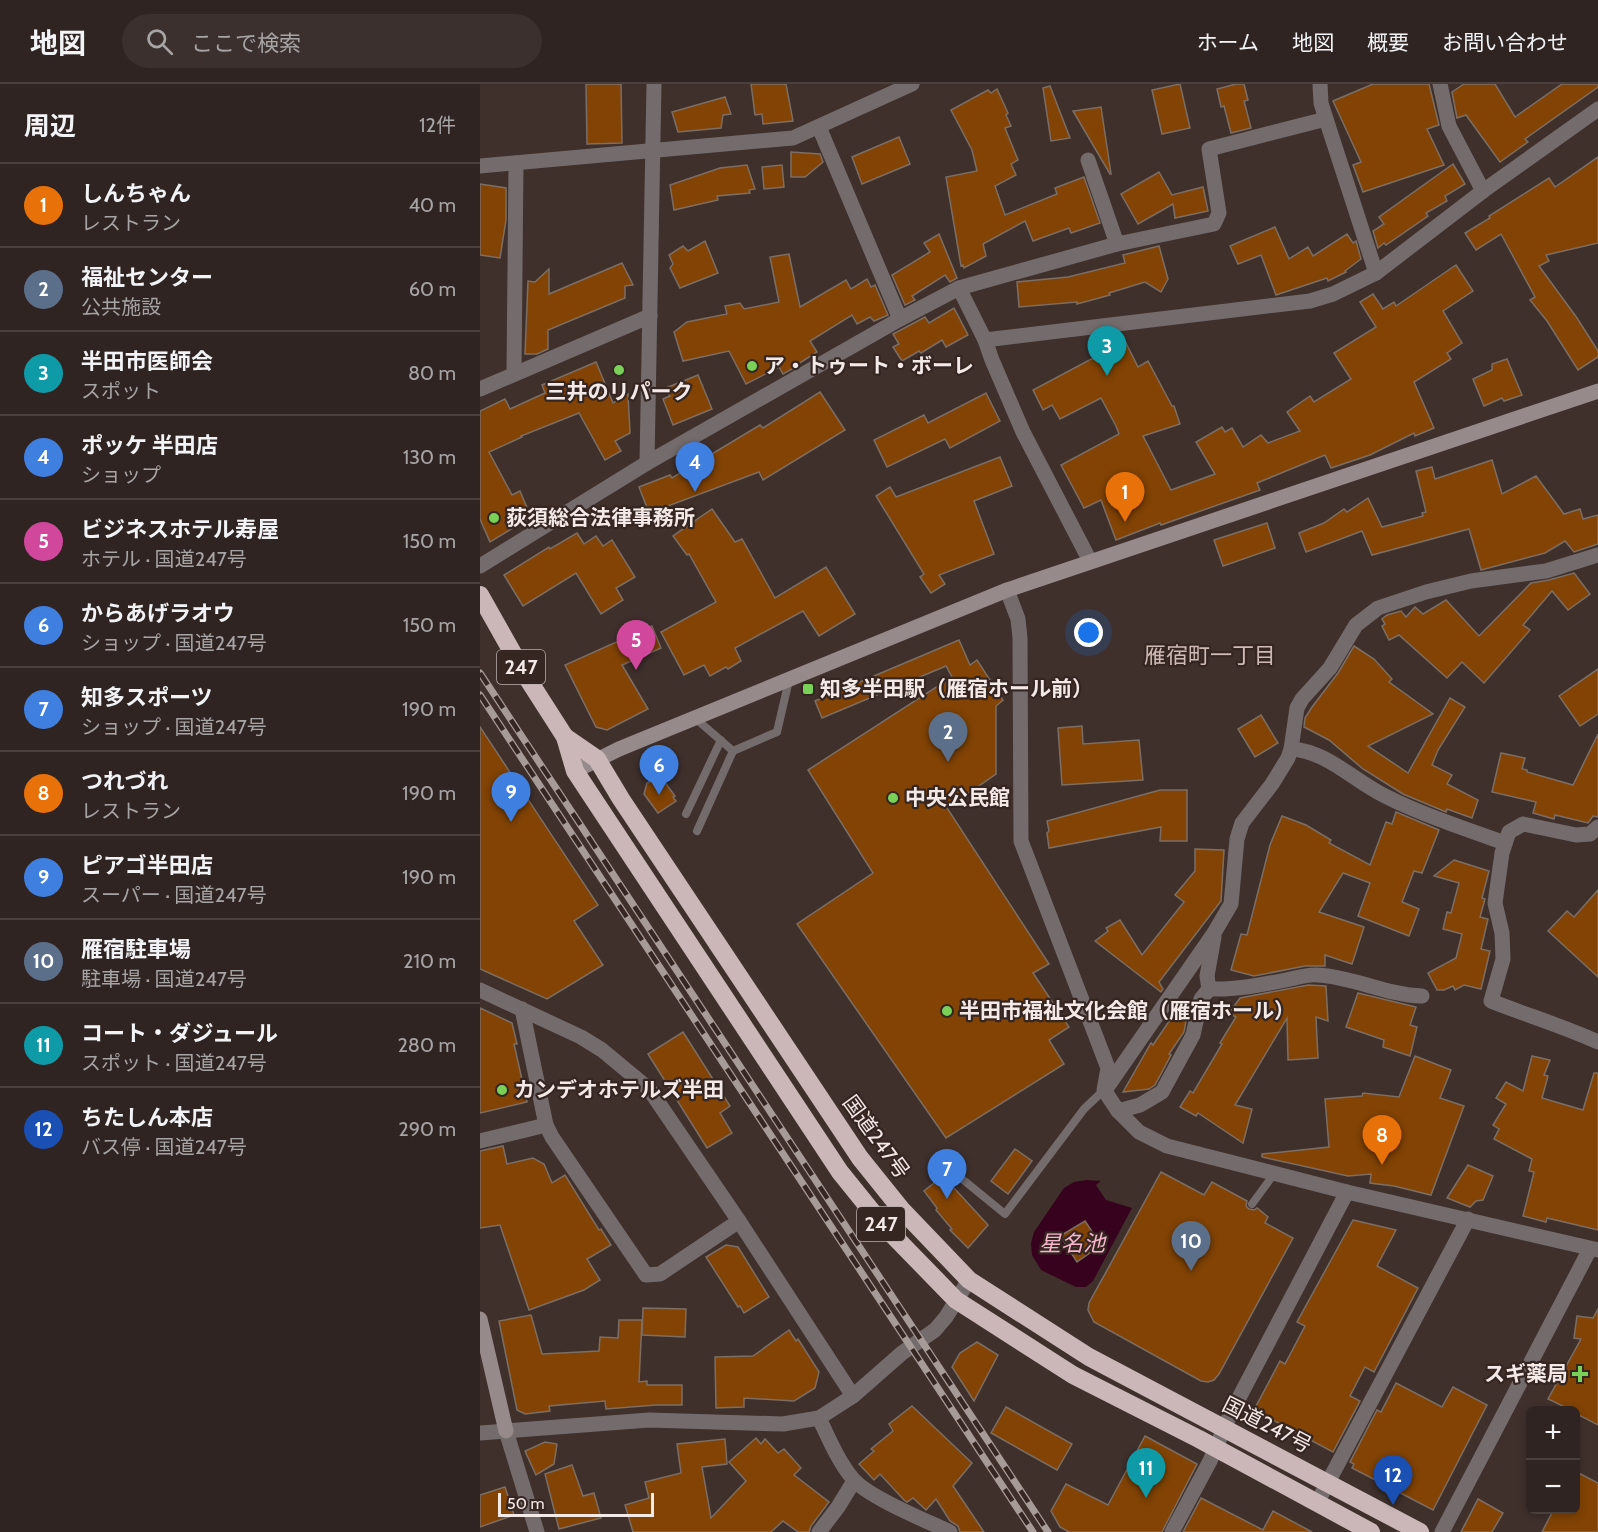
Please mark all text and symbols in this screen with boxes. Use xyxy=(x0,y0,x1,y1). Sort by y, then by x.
search box xyxy=(122,14,542,68)
icon: search xyxy=(143,25,176,58)
text: 地図 xyxy=(30,26,86,60)
text: ここで検索 xyxy=(191,30,301,57)
text: ホーム xyxy=(1197,30,1259,55)
text: 地図 xyxy=(1292,30,1334,55)
text: 概要 xyxy=(1367,30,1409,55)
text: お問い合わせ xyxy=(1442,30,1568,55)
text: 周辺 xyxy=(24,110,76,142)
text: 12件 xyxy=(419,113,456,137)
text: しんちゃん xyxy=(81,180,191,207)
text: 1 xyxy=(40,193,47,217)
text: 40 m xyxy=(408,193,456,217)
text: レストラン xyxy=(81,211,181,235)
text: 福祉センター xyxy=(81,264,213,291)
text: 2 xyxy=(38,277,49,301)
text: 60 m xyxy=(409,277,456,301)
text: 公共施設 xyxy=(81,295,161,319)
pin: 3 xyxy=(1088,326,1126,376)
text: 半田市医師会 xyxy=(81,348,213,375)
place label: ア・トゥート・ボーレ xyxy=(764,353,974,378)
marker: ア・トゥート・ボーレ xyxy=(745,359,759,373)
text: 3 xyxy=(38,361,49,385)
text: 80 m xyxy=(408,361,456,385)
marker: 三井のリパーク xyxy=(612,363,626,377)
text: スポット xyxy=(81,379,161,403)
place label: 三井のリパーク xyxy=(546,379,693,404)
text: ポッケ 半田店 xyxy=(81,432,218,459)
pin: 4 xyxy=(676,442,714,492)
text: 4 xyxy=(37,445,50,469)
text: 130 m xyxy=(403,445,456,469)
text: ショップ xyxy=(81,463,161,487)
pin: 1 xyxy=(1106,472,1144,522)
place label: 荻須総合法律事務所 xyxy=(506,505,695,530)
marker: 荻須総合法律事務所 xyxy=(487,511,501,525)
text: ビジネスホテル寿屋 xyxy=(81,516,279,543)
text: 5 xyxy=(38,529,49,553)
text: 150 m xyxy=(403,529,456,553)
text: ホテル · 国道247号 xyxy=(81,547,247,571)
text: からあげラオウ xyxy=(81,600,235,627)
text: 6 xyxy=(38,613,49,637)
text: 150 m xyxy=(403,613,456,637)
your location xyxy=(1074,618,1103,647)
pin: 5 xyxy=(616,620,656,670)
text: ショップ · 国道247号 xyxy=(81,631,267,655)
district label: 雁宿町一丁目 xyxy=(1144,642,1276,669)
road number: 247 xyxy=(497,650,545,684)
place label: 知多半田駅（雁宿ホール前） xyxy=(820,676,1093,701)
marker: 知多半田駅（雁宿ホール前） xyxy=(801,682,815,696)
text: 知多スポーツ xyxy=(81,684,213,711)
text: 7 xyxy=(38,697,49,721)
text: 190 m xyxy=(402,697,456,721)
pin: 2 xyxy=(928,712,968,762)
text: ショップ · 国道247号 xyxy=(81,715,267,739)
pin: 6 xyxy=(640,746,678,795)
text: つれづれ xyxy=(81,768,169,795)
pin: 9 xyxy=(492,772,531,822)
text: 8 xyxy=(37,781,50,805)
text: 190 m xyxy=(402,781,456,805)
place label: 中央公民館 xyxy=(905,785,1010,810)
marker: 中央公民館 xyxy=(886,791,900,805)
text: レストラン xyxy=(81,799,181,823)
text: ピアゴ半田店 xyxy=(81,852,213,879)
text: 9 xyxy=(38,865,49,889)
text: 190 m xyxy=(402,865,456,889)
text: スーパー · 国道247号 xyxy=(81,883,267,907)
text: 雁宿駐車場 xyxy=(81,936,191,963)
text: 10 xyxy=(33,949,54,973)
text: 210 m xyxy=(403,949,456,973)
text: 駐車場 · 国道247号 xyxy=(81,967,247,991)
place label: 半田市福祉文化会館（雁宿ホール） xyxy=(959,998,1295,1023)
marker: 半田市福祉文化会館（雁宿ホール） xyxy=(940,1004,954,1018)
text: コート・ダジュール xyxy=(81,1020,278,1047)
text: 11 xyxy=(36,1033,51,1057)
text: 280 m xyxy=(397,1033,456,1057)
text: スポット · 国道247号 xyxy=(81,1051,267,1075)
place label: カンデオホテルズ半田 xyxy=(514,1077,724,1102)
marker: カンデオホテルズ半田 xyxy=(495,1083,509,1097)
street label: 国道247号 xyxy=(838,1090,915,1183)
text: ちたしん本店 xyxy=(81,1104,213,1131)
pin: 8 xyxy=(1362,1116,1402,1165)
text: 12 xyxy=(35,1117,52,1141)
text: 290 m xyxy=(398,1117,456,1141)
text: バス停 · 国道247号 xyxy=(81,1135,247,1159)
pin: 7 xyxy=(928,1150,966,1199)
road number: 247 xyxy=(857,1207,905,1241)
pin: 10 xyxy=(1172,1222,1210,1271)
water label: 星名池 xyxy=(1039,1230,1107,1257)
place label: スギ薬局 xyxy=(1484,1361,1568,1386)
marker: スギ薬局 xyxy=(1573,1367,1587,1381)
street label: 国道247号 xyxy=(1218,1391,1316,1458)
map controls xyxy=(1526,1406,1580,1514)
button: + xyxy=(1526,1406,1580,1460)
pin: 11 xyxy=(1126,1448,1166,1498)
pin: 12 xyxy=(1374,1456,1412,1505)
button: − xyxy=(1526,1460,1580,1514)
scale bar xyxy=(498,1490,654,1518)
text: 50 m xyxy=(507,1494,544,1513)

